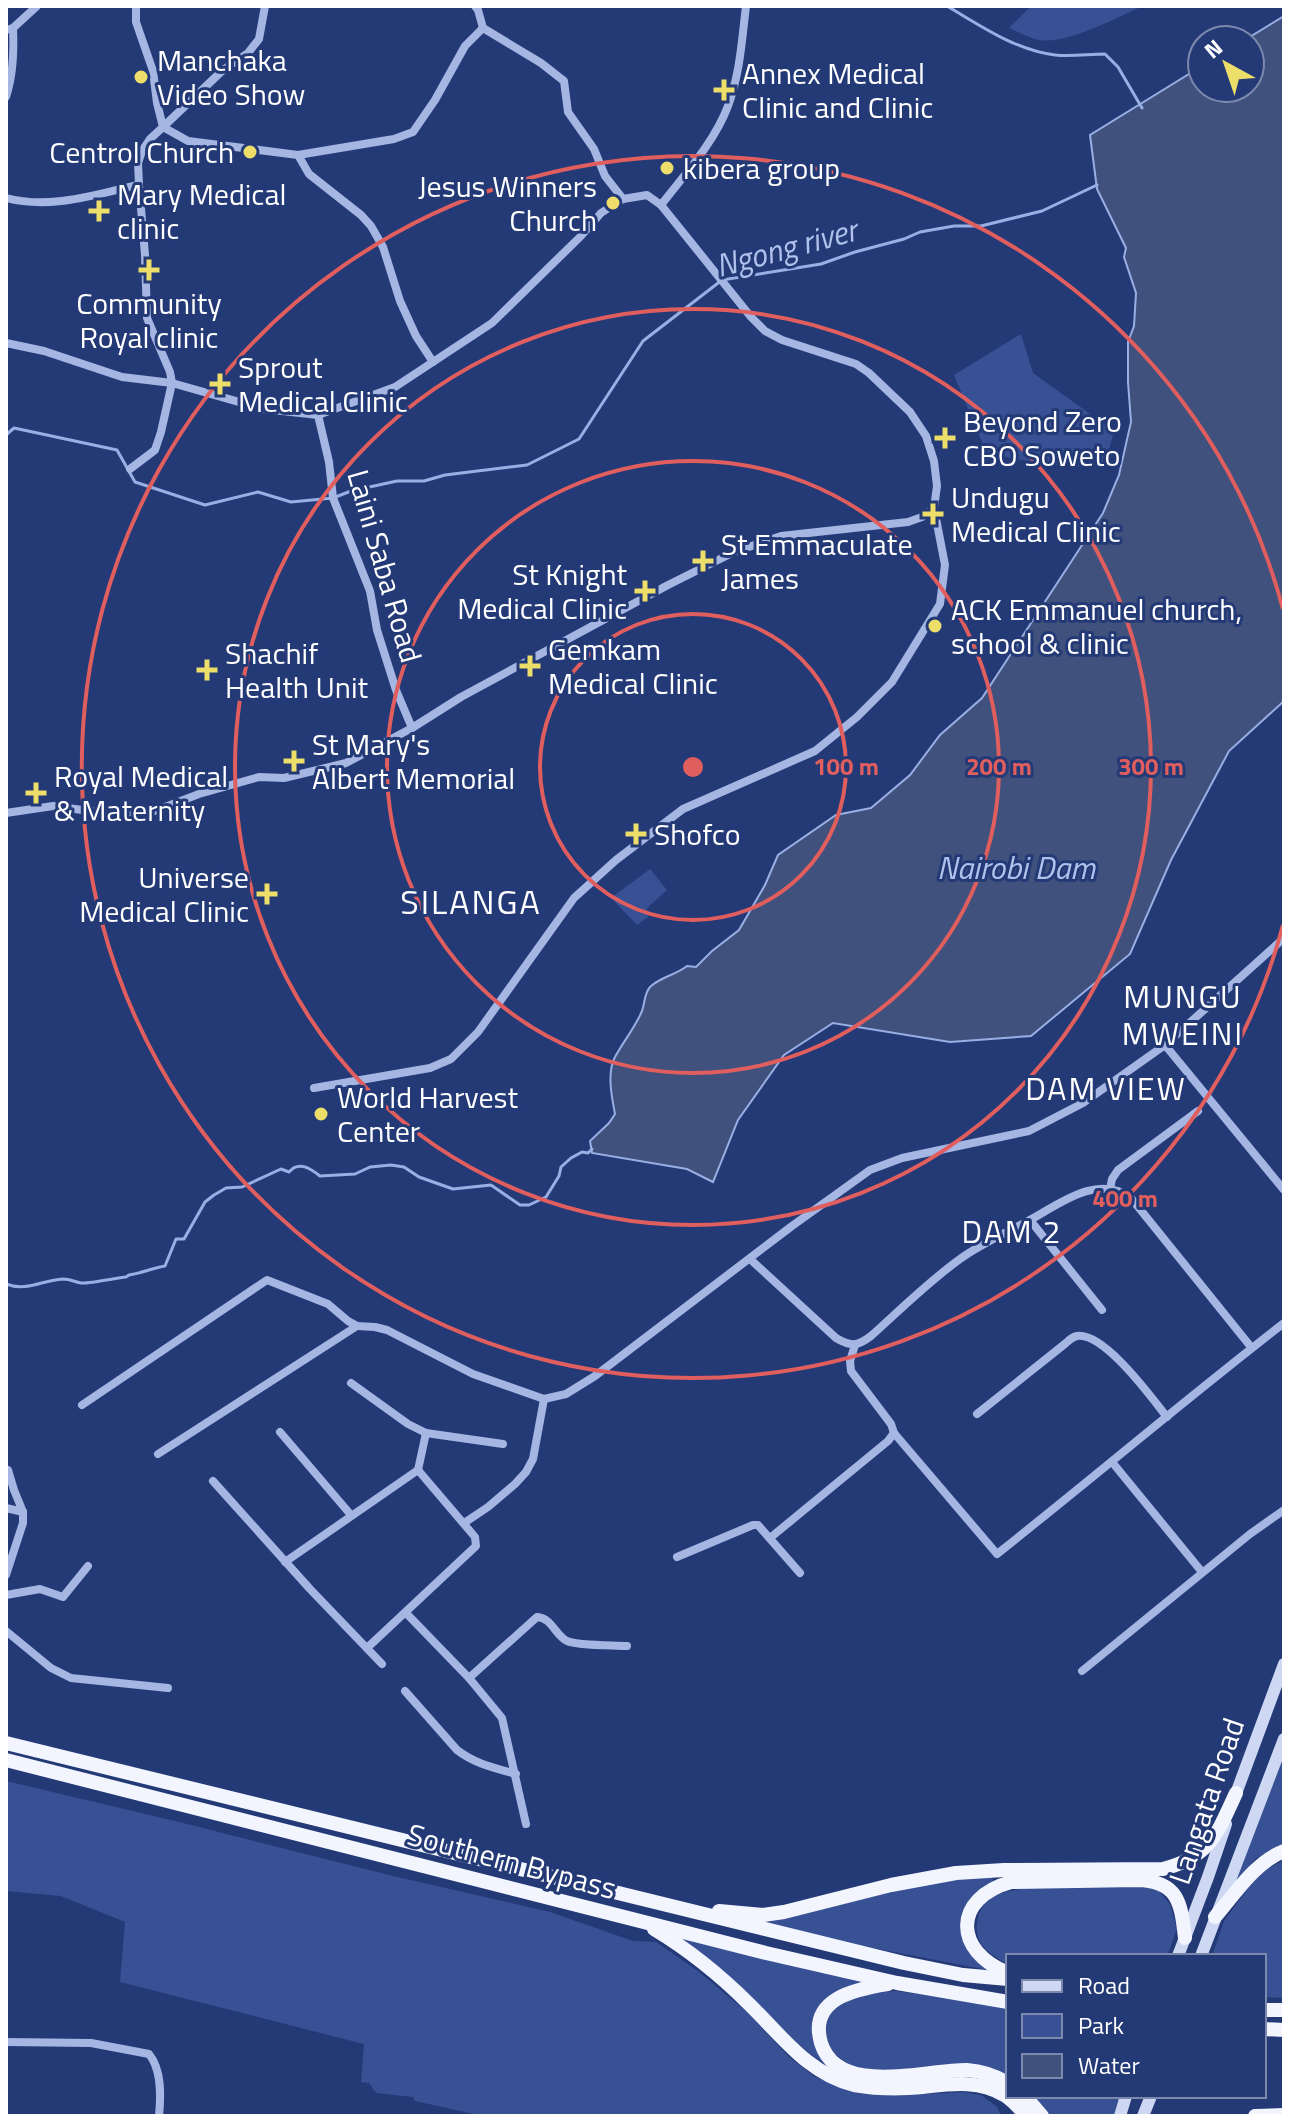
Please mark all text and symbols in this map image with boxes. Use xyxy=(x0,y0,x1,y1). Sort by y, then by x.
north arrow xyxy=(1186,24,1266,104)
text: N xyxy=(1196,31,1230,67)
place label: Manchaka Video Show xyxy=(157,37,305,117)
place label: Annex Medical Clinic and Clinic xyxy=(742,50,933,130)
marker: Manchaka Video Show xyxy=(132,68,150,86)
marker: Annex Medical Clinic and Clinic xyxy=(713,79,735,101)
place label: Centrol Church xyxy=(49,129,234,175)
marker: Centrol Church xyxy=(241,143,259,161)
place label: kibera group xyxy=(683,145,840,191)
marker: kibera group xyxy=(658,159,676,177)
place label: Jesus Winners Church xyxy=(418,163,597,243)
place label: Mary Medical clinic xyxy=(117,171,286,251)
marker: Jesus Winners Church xyxy=(604,194,622,212)
marker: Mary Medical clinic xyxy=(88,200,110,222)
water label: Ngong river xyxy=(710,204,866,289)
marker: Community Royal clinic xyxy=(138,259,160,281)
place label: Community Royal clinic xyxy=(76,280,222,360)
place label: Sprout Medical Clinic xyxy=(238,344,408,424)
marker: Sprout Medical Clinic xyxy=(209,373,231,395)
place label: Beyond Zero CBO Soweto xyxy=(963,398,1122,478)
marker: Beyond Zero CBO Soweto xyxy=(934,427,956,449)
street label: Laini Saba Road xyxy=(335,464,435,668)
place label: Undugu Medical Clinic xyxy=(951,474,1121,554)
marker: Undugu Medical Clinic xyxy=(922,503,944,525)
place label: St Emmaculate James xyxy=(721,521,913,601)
marker: St Emmaculate James xyxy=(692,550,714,572)
place label: St Knight Medical Clinic xyxy=(457,551,627,631)
marker: St Knight Medical Clinic xyxy=(634,580,656,602)
place label: ACK Emmanuel church, school & clinic xyxy=(951,586,1242,666)
marker: ACK Emmanuel church, school & clinic xyxy=(926,617,944,635)
place label: Gemkam Medical Clinic xyxy=(548,626,718,706)
place label: Shachif Health Unit xyxy=(225,630,368,710)
marker: Gemkam Medical Clinic xyxy=(519,655,541,677)
marker: Shachif Health Unit xyxy=(196,659,218,681)
place label: St Mary's Albert Memorial xyxy=(312,721,515,801)
text: 100 m xyxy=(813,748,879,784)
text: 200 m xyxy=(966,748,1032,784)
text: 300 m xyxy=(1118,748,1184,784)
marker: St Mary's Albert Memorial xyxy=(283,750,305,772)
place label: Royal Medical & Maternity xyxy=(54,753,228,833)
centre of rings xyxy=(679,753,707,781)
marker: Royal Medical & Maternity xyxy=(25,782,47,804)
place label: Shofco xyxy=(654,811,741,857)
marker: Shofco xyxy=(625,823,647,845)
water label: Nairobi Dam xyxy=(937,843,1096,891)
place label: Universe Medical Clinic xyxy=(79,854,249,934)
district label: SILANGA xyxy=(400,875,542,927)
marker: Universe Medical Clinic xyxy=(256,883,278,905)
district label: MUNGU MWEINI xyxy=(1122,972,1244,1057)
district label: DAM VIEW xyxy=(1025,1064,1187,1112)
place label: World Harvest Center xyxy=(337,1074,519,1154)
marker: World Harvest Center xyxy=(312,1105,330,1123)
text: 400 m xyxy=(1092,1180,1158,1216)
district label: DAM 2 xyxy=(961,1207,1063,1255)
street label: Langata Road xyxy=(1156,1712,1256,1890)
street label: Southern Bypass xyxy=(402,1811,622,1911)
legend xyxy=(1006,1954,1266,2098)
text: Road xyxy=(1078,1967,1130,2003)
text: Park xyxy=(1078,2007,1124,2043)
text: Water xyxy=(1078,2047,1140,2083)

